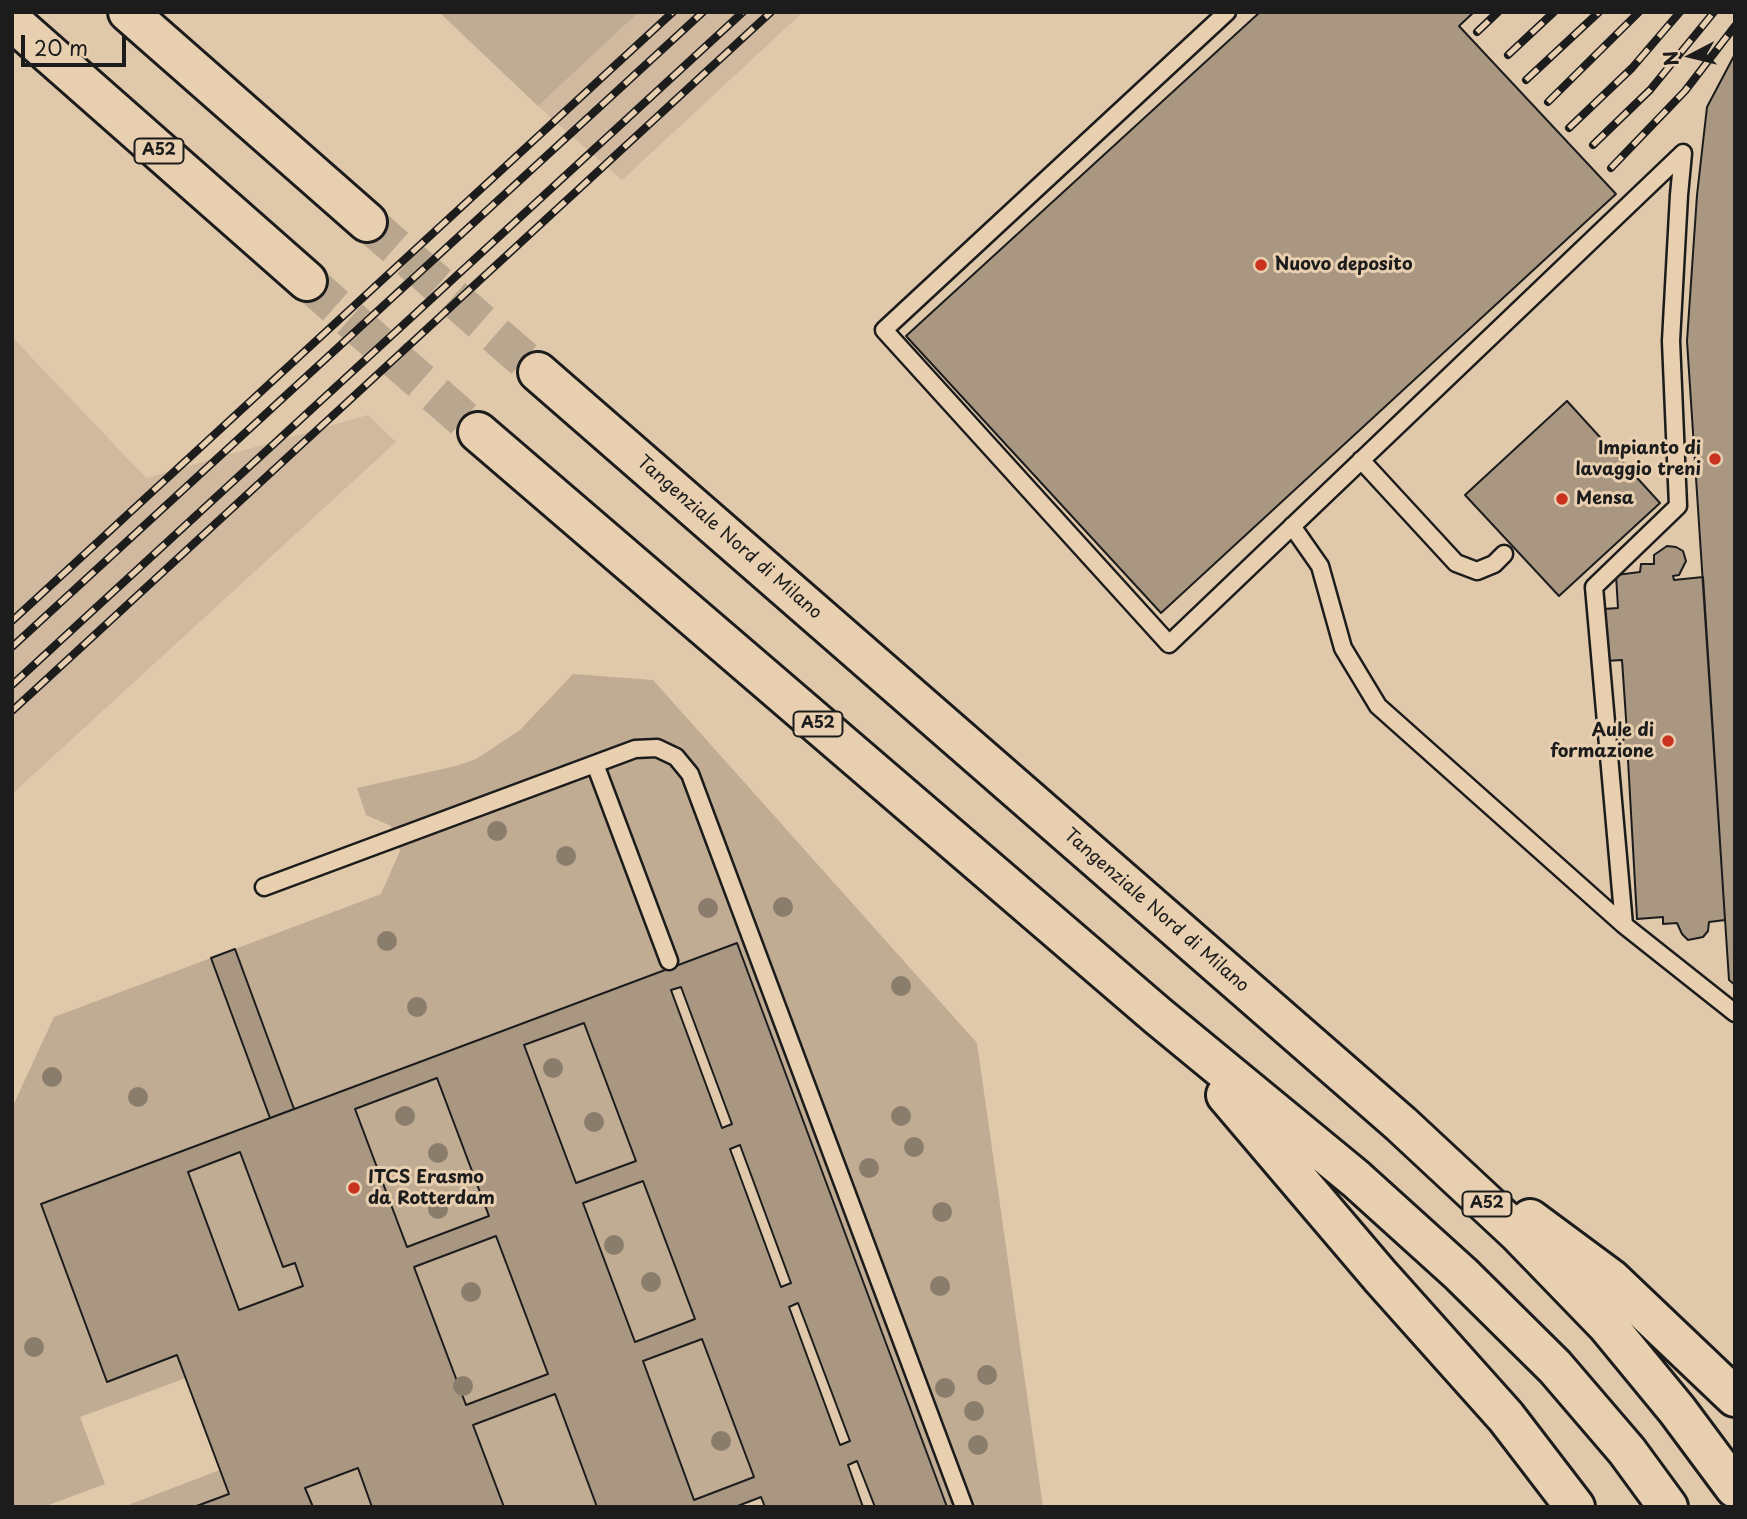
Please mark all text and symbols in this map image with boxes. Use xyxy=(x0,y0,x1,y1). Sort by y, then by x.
scale bar xyxy=(24,21,130,65)
north arrow xyxy=(1656,21,1726,91)
text: 20 m xyxy=(34,31,88,63)
text: N xyxy=(1655,49,1685,68)
road number: A52 xyxy=(134,139,184,164)
place label: Nuovo deposito xyxy=(1275,254,1413,276)
marker: Nuovo deposito xyxy=(1253,257,1269,273)
place label: Impianto di lavaggio treni xyxy=(1576,438,1701,480)
marker: Impianto di lavaggio treni xyxy=(1707,451,1723,467)
street label: Tangenziale Nord di Milano xyxy=(632,452,826,624)
place label: Mensa xyxy=(1576,488,1634,510)
marker: Mensa xyxy=(1554,491,1570,507)
road number: A52 xyxy=(794,712,842,736)
place label: Aule di formazione xyxy=(1550,720,1654,762)
marker: Aule di formazione xyxy=(1660,733,1676,749)
street label: Tangenziale Nord di Milano xyxy=(1059,825,1253,997)
place label: ITCS Erasmo da Rotterdam xyxy=(368,1167,495,1210)
marker: ITCS Erasmo da Rotterdam xyxy=(346,1180,362,1196)
road number: A52 xyxy=(1462,1192,1512,1216)

